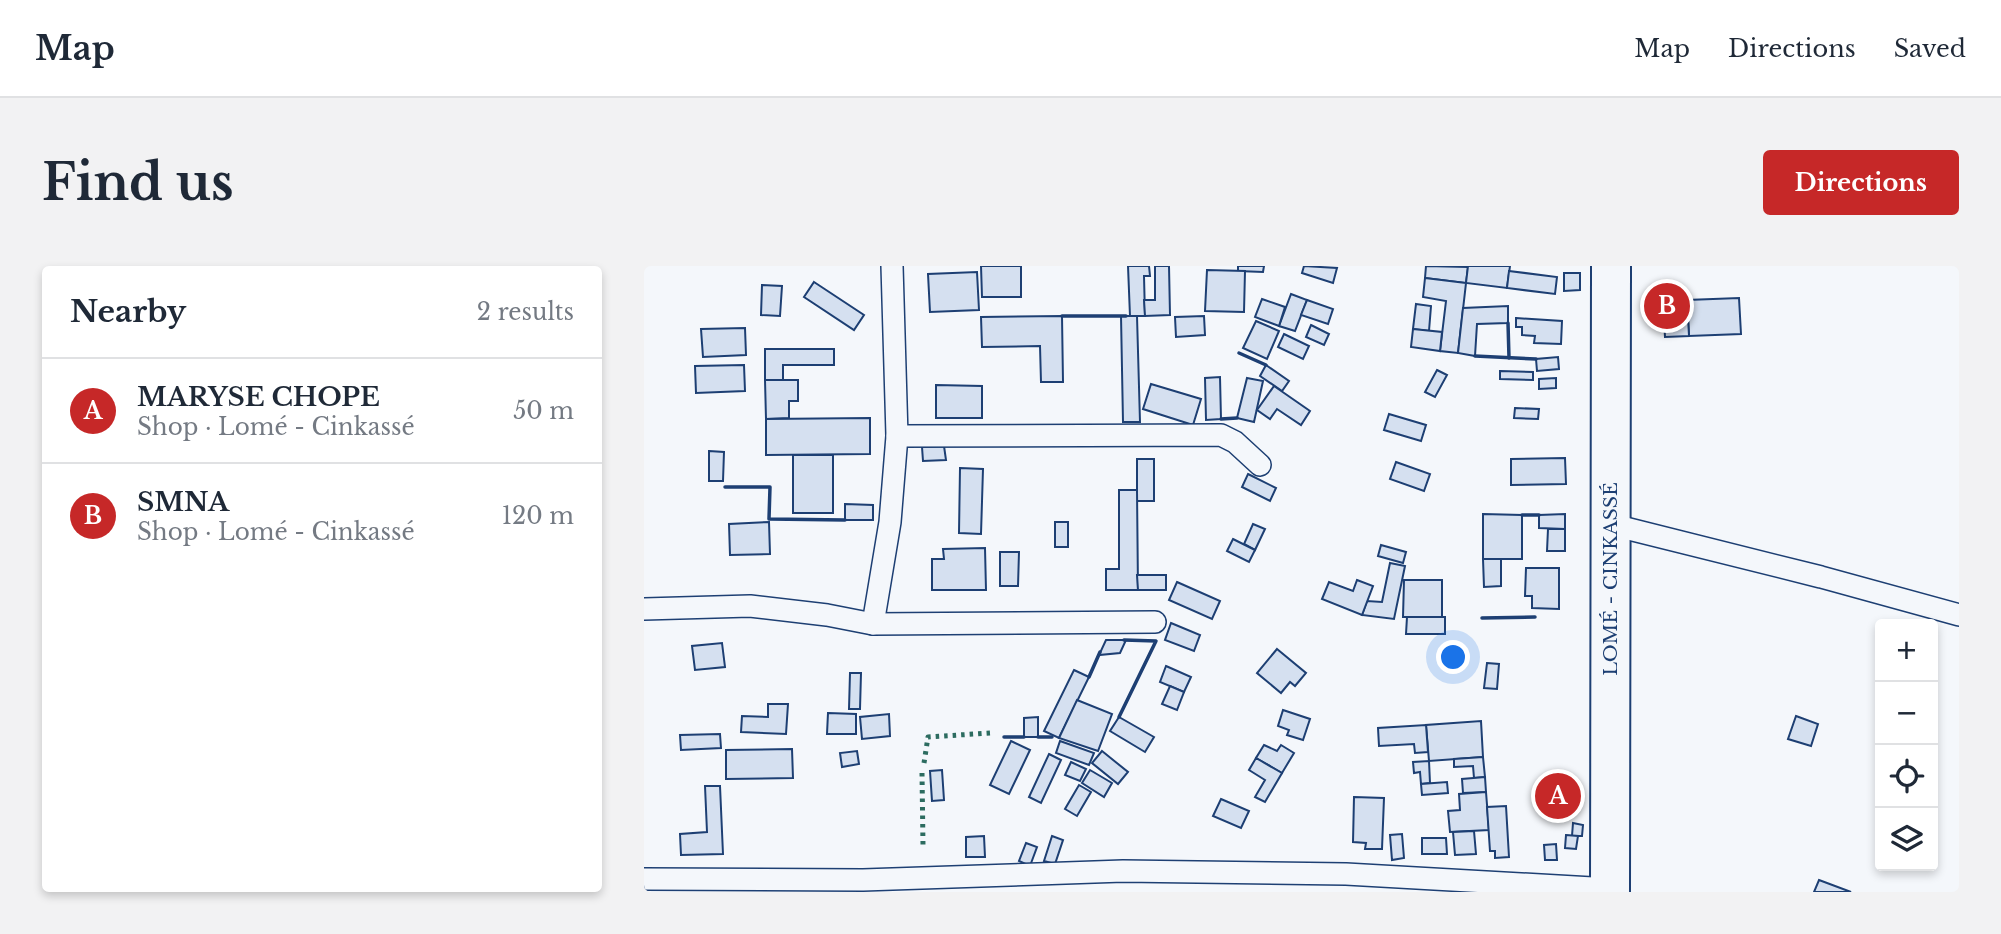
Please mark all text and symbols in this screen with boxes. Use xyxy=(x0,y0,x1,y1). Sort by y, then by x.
text: Map xyxy=(35,28,115,69)
text: Map xyxy=(1634,34,1690,63)
text: Directions xyxy=(1728,34,1856,63)
text: Saved xyxy=(1894,34,1966,63)
button: Directions xyxy=(1763,150,1959,215)
text: Find us xyxy=(42,152,234,213)
pin: B xyxy=(1644,280,1690,332)
text: Nearby xyxy=(70,293,186,330)
text: 2 results xyxy=(477,298,574,326)
text: MARYSE CHOPE xyxy=(137,381,380,413)
text: A xyxy=(84,397,102,425)
text: 50 m xyxy=(513,397,574,425)
text: Shop · Lomé - Cinkassé xyxy=(137,413,415,441)
street label: LOMÉ - CINKASSÉ xyxy=(1599,482,1622,676)
text: SMNA xyxy=(137,486,229,518)
text: B xyxy=(84,502,102,530)
text: 120 m xyxy=(502,502,574,530)
text: Shop · Lomé - Cinkassé xyxy=(137,518,415,546)
map controls xyxy=(1875,619,1938,871)
button: + xyxy=(1875,619,1938,682)
your location xyxy=(1436,640,1470,674)
button: − xyxy=(1875,682,1938,745)
button: locate xyxy=(1875,745,1938,808)
pin: A xyxy=(1535,770,1581,822)
button: layers xyxy=(1875,808,1938,871)

